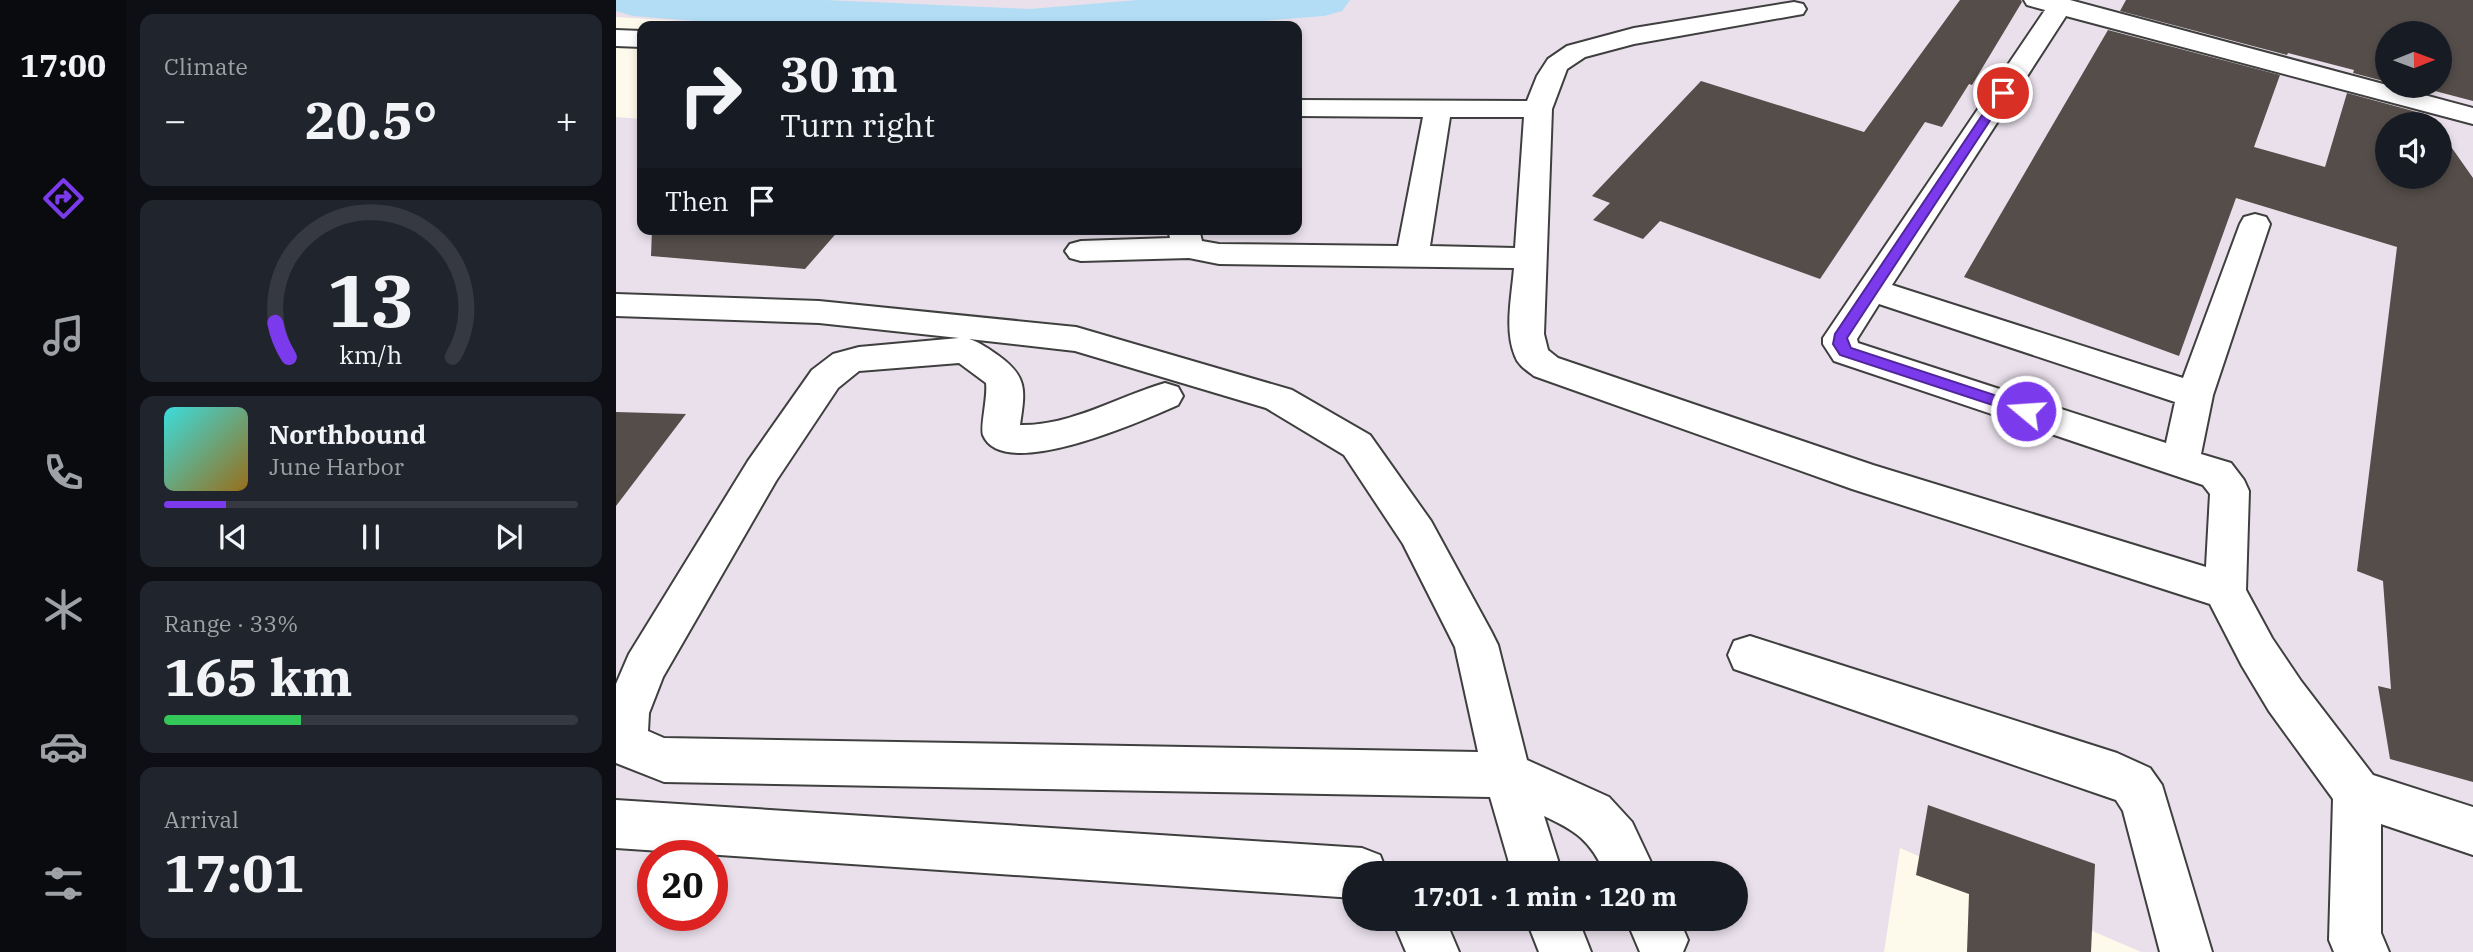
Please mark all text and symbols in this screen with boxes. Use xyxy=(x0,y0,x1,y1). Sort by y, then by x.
north arrow xyxy=(2375,21,2452,98)
map controls xyxy=(2375,21,2452,189)
text: 30 m xyxy=(780,42,898,105)
text: 17:00 xyxy=(20,44,106,86)
icon: right xyxy=(665,49,756,140)
text: Climate xyxy=(164,51,248,81)
pin xyxy=(1973,63,2033,123)
icon: arrive xyxy=(1984,74,2022,112)
text: 20.5° xyxy=(305,86,437,153)
text: − xyxy=(164,95,187,144)
text: + xyxy=(555,95,578,144)
text: Turn right xyxy=(780,104,935,146)
button: sound xyxy=(2375,112,2452,189)
icon: directions xyxy=(39,174,88,223)
icon: arrive xyxy=(743,182,781,220)
text: Then xyxy=(665,184,729,218)
text: 13 xyxy=(327,252,415,347)
icon: music xyxy=(39,311,88,360)
text: km/h xyxy=(339,337,403,370)
position arrow xyxy=(1989,374,2063,448)
text: Northbound xyxy=(269,417,426,451)
icon: phone xyxy=(39,448,88,497)
text: June Harbor xyxy=(269,451,404,481)
icon: previous xyxy=(214,518,252,556)
icon: pause xyxy=(352,518,390,556)
icon: next xyxy=(490,518,528,556)
icon: climate xyxy=(39,585,88,634)
text: Range · 33% xyxy=(164,608,298,638)
text: 165 km xyxy=(164,643,353,710)
icon: car xyxy=(39,722,88,771)
text: Arrival xyxy=(164,804,239,834)
text: 17:01 xyxy=(164,839,305,906)
speed limit sign: 20 xyxy=(637,840,728,931)
icon: filters xyxy=(39,859,88,908)
text: 17:01 · 1 min · 120 m xyxy=(1413,879,1677,913)

